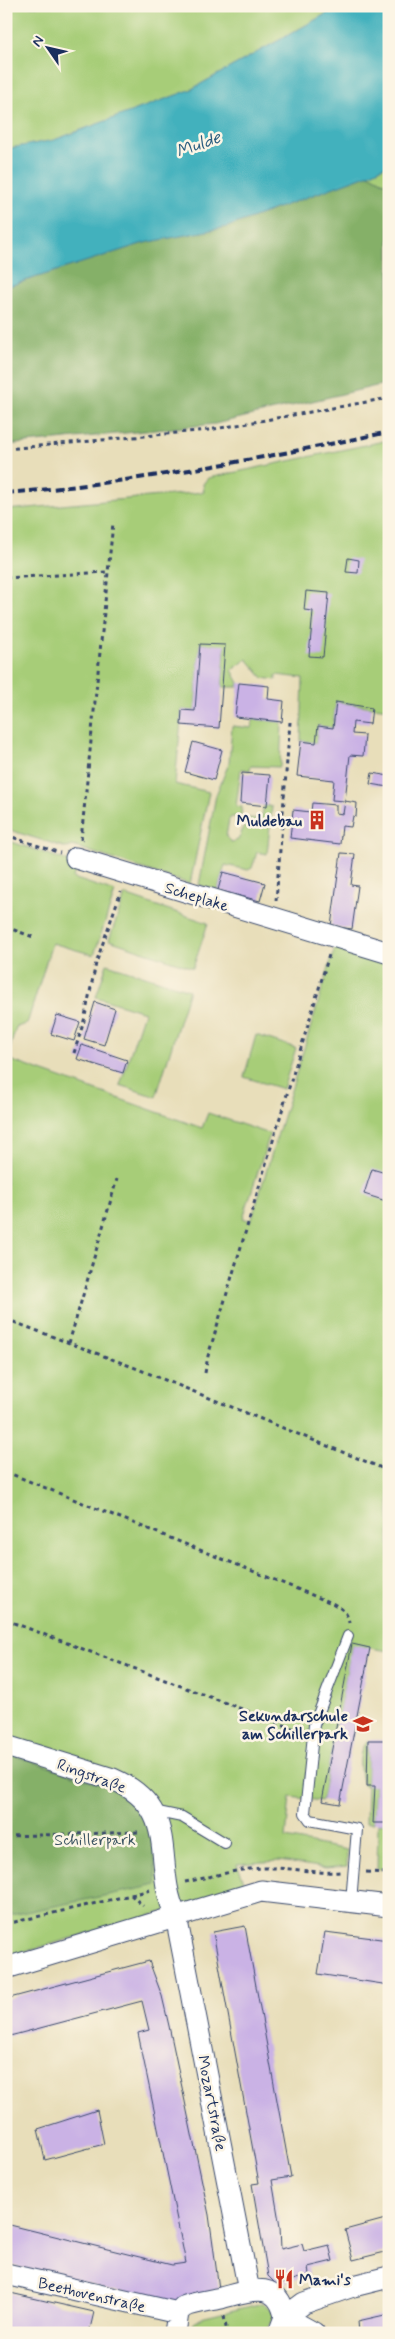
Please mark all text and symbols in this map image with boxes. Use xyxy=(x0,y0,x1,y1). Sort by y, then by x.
north arrow xyxy=(22,22,72,72)
text: N xyxy=(28,32,48,50)
water label: Mulde xyxy=(173,126,225,164)
building icon: Muldebau xyxy=(306,809,328,831)
place label: Muldebau xyxy=(237,811,303,832)
street label: Scheplake xyxy=(162,878,232,917)
place label: Sekundarschule am Schillerpark xyxy=(239,1706,348,1745)
school or university icon: Sekundarschule am Schillerpark xyxy=(352,1713,374,1735)
street label: Ringstraße xyxy=(54,1754,129,1800)
park label: Schillerpark xyxy=(54,1830,136,1851)
street label: Mozartstraße xyxy=(192,2054,231,2153)
restaurant icon: Mami's xyxy=(273,2268,295,2290)
place label: Mami's xyxy=(299,2270,352,2291)
street label: Beethovenstraße xyxy=(36,2273,148,2318)

